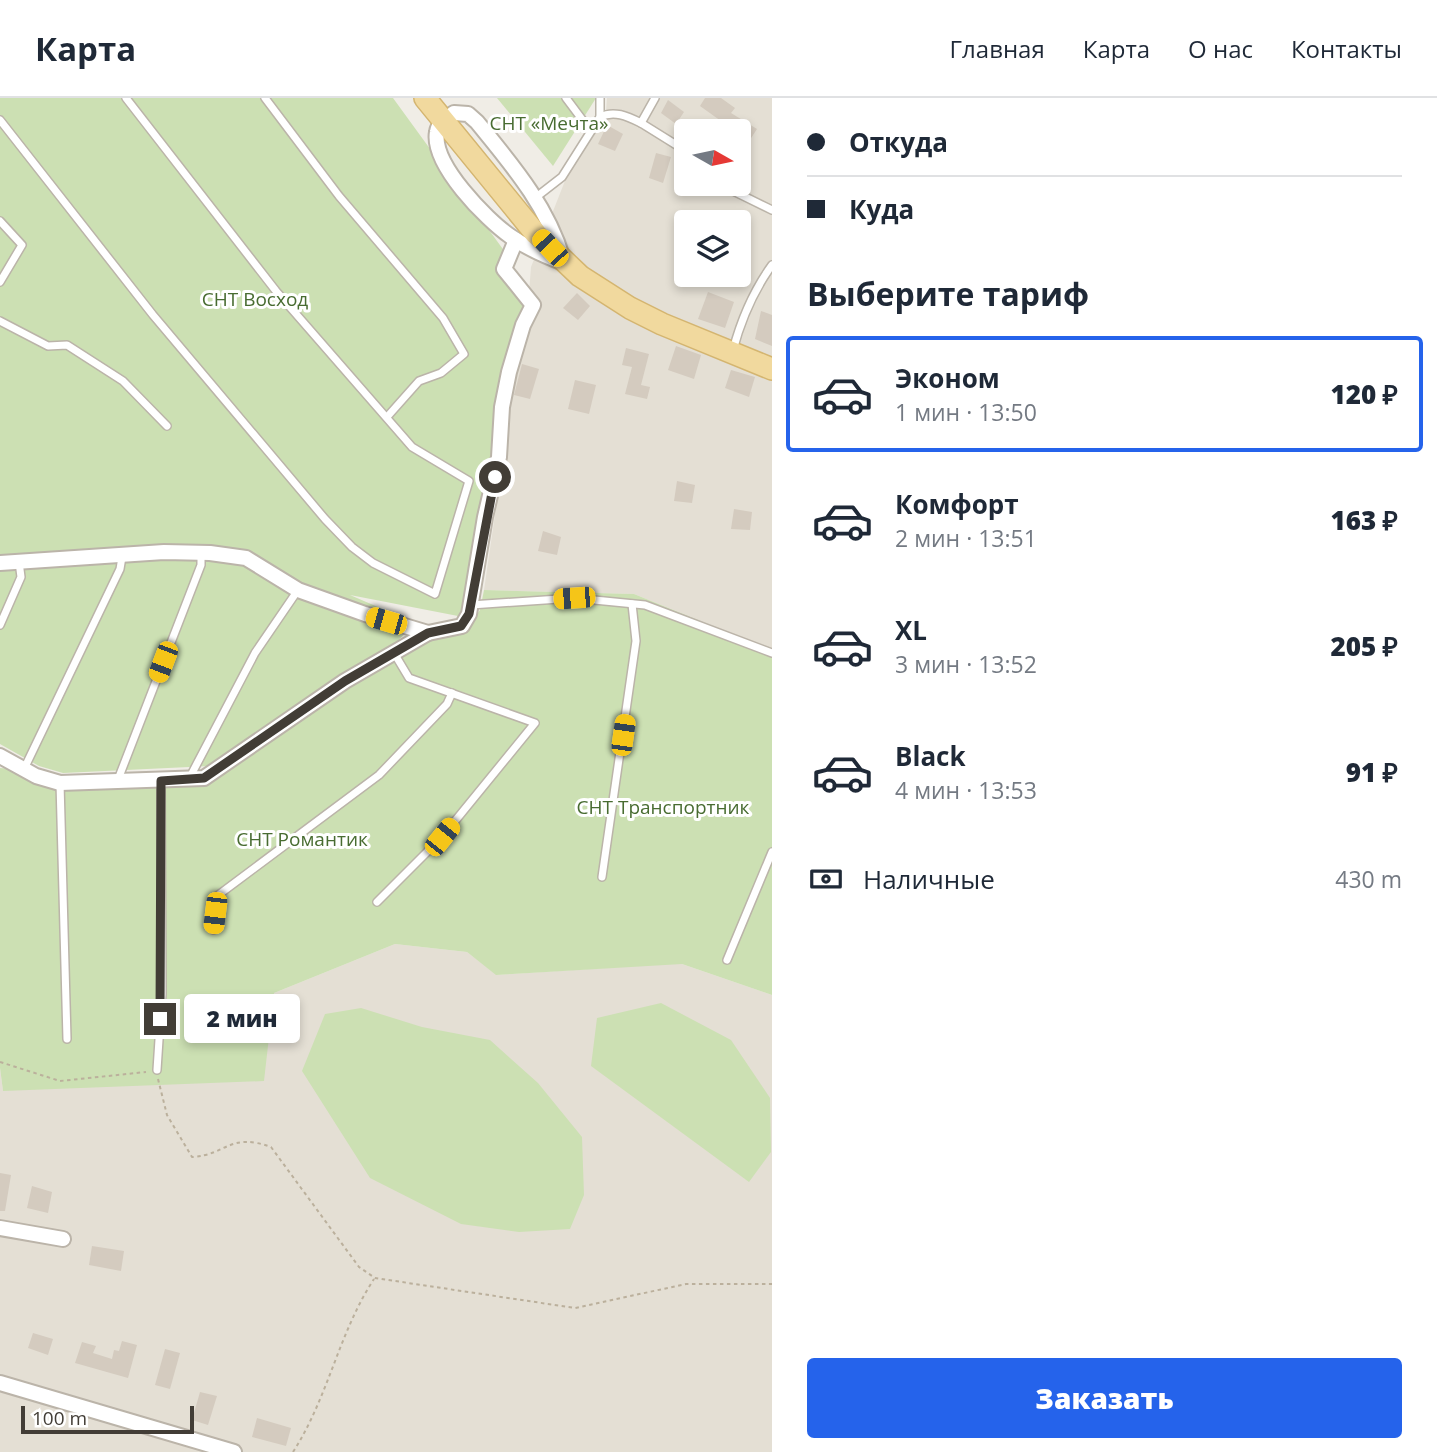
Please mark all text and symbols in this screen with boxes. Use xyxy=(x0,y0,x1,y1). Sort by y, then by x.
text: Карта xyxy=(35,26,136,71)
text: Главная xyxy=(950,32,1045,65)
text: Карта xyxy=(1083,32,1150,65)
text: О нас xyxy=(1188,32,1253,65)
text: Контакты xyxy=(1291,32,1402,65)
park label: СНТ «Мечта» xyxy=(489,110,609,136)
north arrow xyxy=(674,119,751,196)
map controls xyxy=(674,119,751,287)
text: Откуда xyxy=(849,124,948,160)
text: Куда xyxy=(849,191,914,227)
button: layers xyxy=(674,210,751,287)
car xyxy=(528,225,573,271)
text: Выберите тариф xyxy=(807,272,1089,315)
park label: СНТ Восход xyxy=(202,286,308,312)
text: Эконом xyxy=(895,360,1000,396)
icon: car xyxy=(811,363,874,426)
text: 120 ₽ xyxy=(1330,376,1398,412)
text: 1 мин · 13:50 xyxy=(895,396,1037,428)
route start xyxy=(479,461,511,493)
text: Комфорт xyxy=(895,486,1019,522)
icon: car xyxy=(811,489,874,552)
text: 163 ₽ xyxy=(1330,502,1398,538)
text: 2 мин · 13:51 xyxy=(895,522,1037,554)
car xyxy=(553,586,596,610)
car xyxy=(363,605,410,637)
text: XL xyxy=(895,612,927,648)
icon: car xyxy=(811,615,874,678)
text: 205 ₽ xyxy=(1330,628,1398,664)
car xyxy=(146,639,181,685)
text: 3 мин · 13:52 xyxy=(895,648,1037,680)
car xyxy=(610,713,637,757)
text: Black xyxy=(895,738,966,774)
icon: car xyxy=(811,741,874,804)
text: 91 ₽ xyxy=(1346,754,1398,790)
text: 4 мин · 13:53 xyxy=(895,774,1037,806)
park label: СНТ Транспортник xyxy=(577,794,750,820)
car xyxy=(421,814,464,860)
park label: СНТ Романтик xyxy=(236,826,368,852)
icon: cash xyxy=(807,860,845,898)
text: Наличные xyxy=(863,861,995,897)
text: 430 m xyxy=(1335,863,1402,895)
car xyxy=(203,891,228,935)
callout: 2 мин xyxy=(184,995,300,1044)
text: 2 мин xyxy=(207,1002,277,1034)
route end xyxy=(144,1003,176,1035)
button: Заказать xyxy=(807,1358,1402,1438)
scale bar xyxy=(21,1403,194,1435)
text: 100 m xyxy=(32,1405,87,1431)

